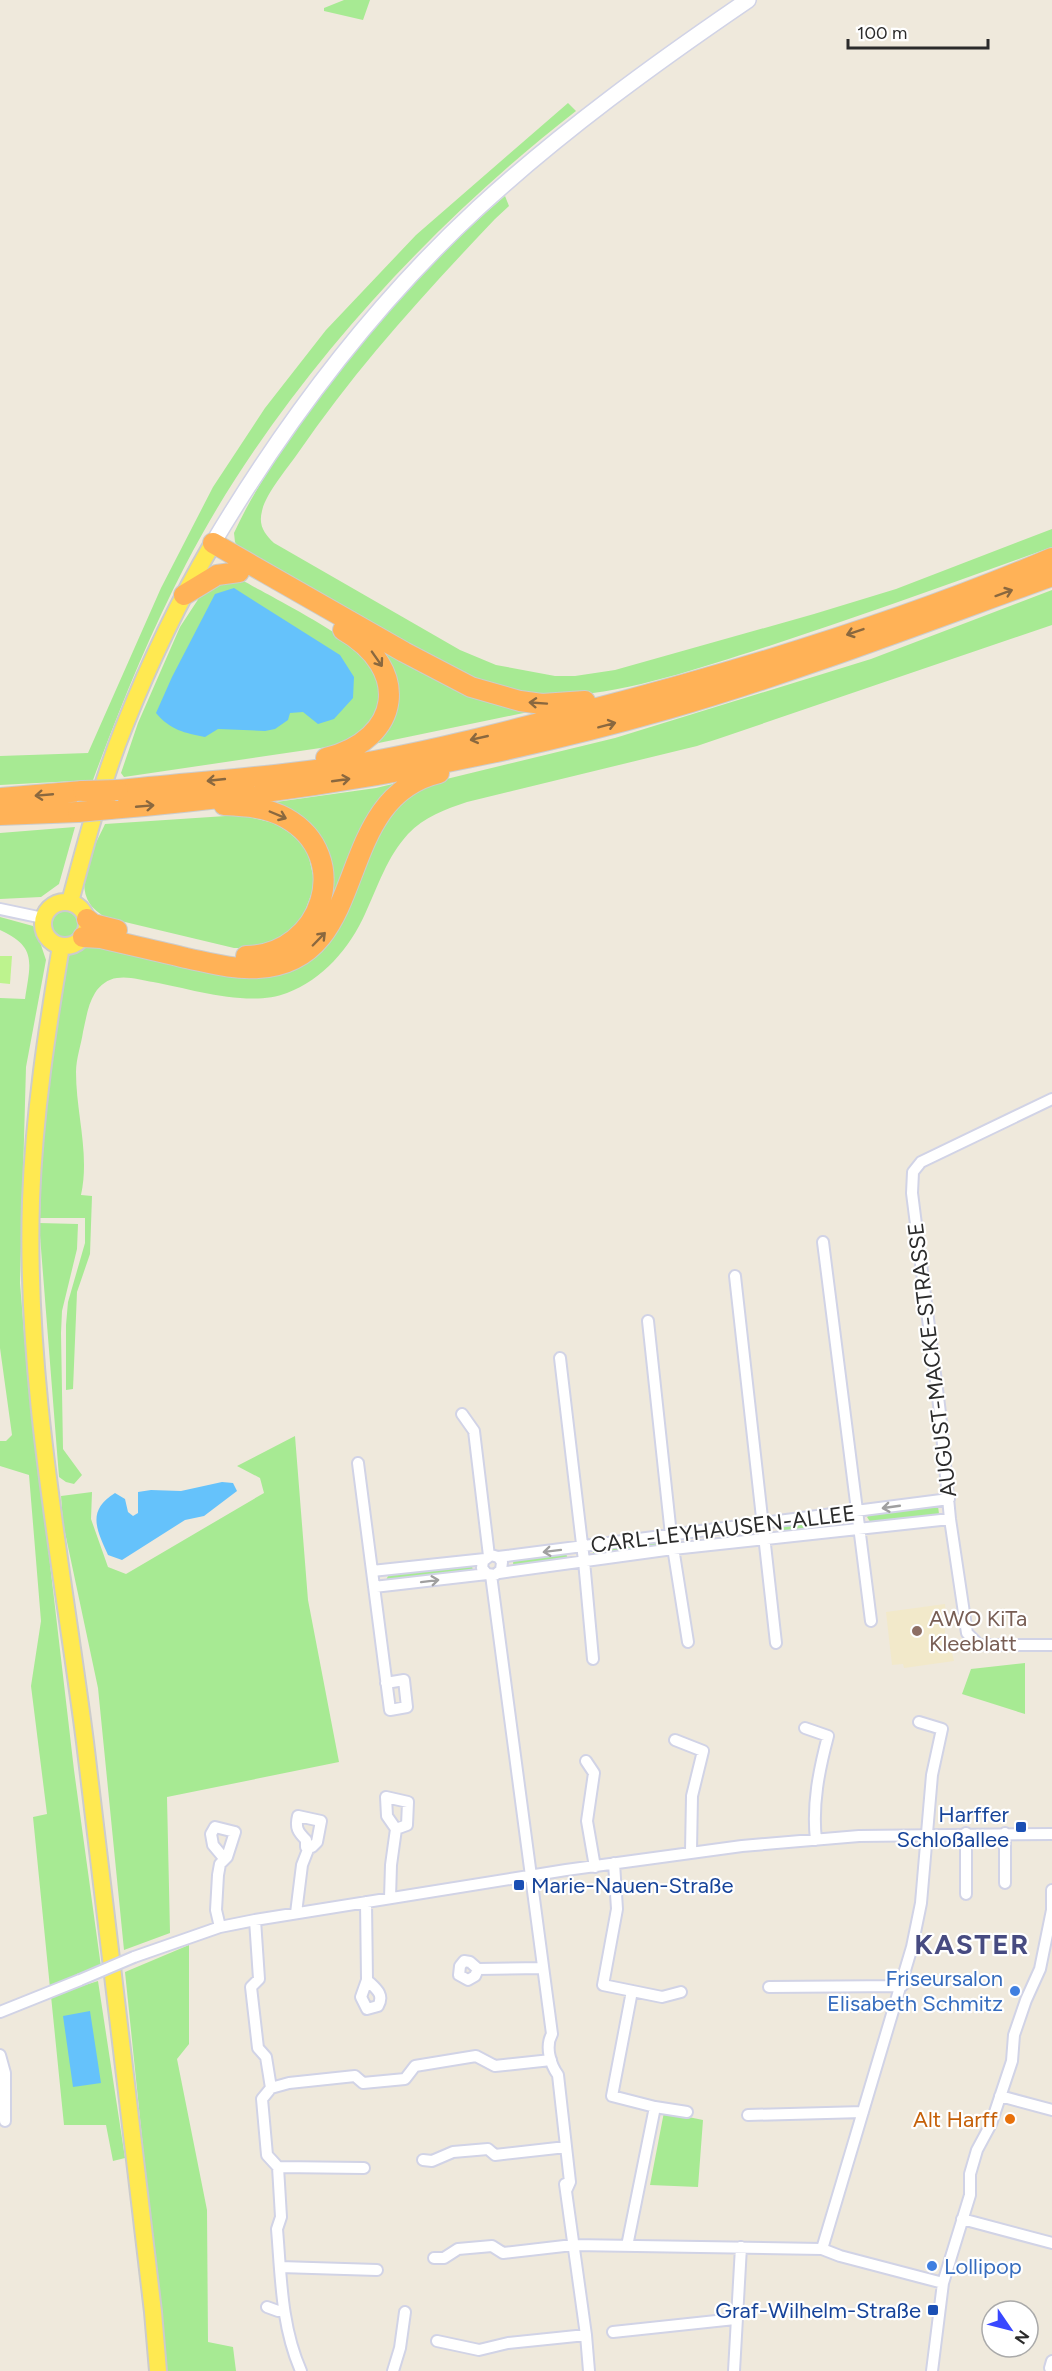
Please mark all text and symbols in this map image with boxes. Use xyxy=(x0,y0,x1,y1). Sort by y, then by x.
scale bar xyxy=(848,12,988,50)
text: 100 m xyxy=(857,22,907,44)
one-way arrow xyxy=(994,587,1013,598)
one-way arrow xyxy=(846,627,865,638)
one-way arrow xyxy=(371,650,383,667)
one-way arrow xyxy=(529,697,548,708)
one-way arrow xyxy=(597,718,616,730)
one-way arrow xyxy=(470,732,489,744)
one-way arrow xyxy=(207,775,227,786)
one-way arrow xyxy=(331,775,350,786)
one-way arrow xyxy=(34,790,54,801)
one-way arrow xyxy=(134,800,154,811)
one-way arrow xyxy=(268,810,287,821)
one-way arrow xyxy=(311,932,325,947)
street label: AUGUST-MACKE-STRASSE xyxy=(902,1221,962,1499)
street label: CARL-LEYHAUSEN-ALLEE xyxy=(589,1499,857,1559)
one-way arrow xyxy=(882,1502,901,1513)
one-way arrow xyxy=(542,1545,562,1556)
one-way arrow xyxy=(420,1575,440,1586)
place label: AWO KiTa Kleeblatt xyxy=(929,1605,1027,1657)
marker: AWO KiTa Kleeblatt xyxy=(910,1624,924,1638)
place label: Harffer Schloßallee xyxy=(896,1801,1010,1853)
marker: Harffer Schloßallee xyxy=(1014,1820,1028,1834)
place label: Marie-Nauen-Straße xyxy=(531,1872,733,1899)
marker: Marie-Nauen-Straße xyxy=(512,1878,526,1892)
district label: KASTER xyxy=(914,1927,1030,1961)
place label: Friseursalon Elisabeth Schmitz xyxy=(827,1965,1003,2017)
marker: Friseursalon Elisabeth Schmitz xyxy=(1008,1984,1022,1998)
place label: Alt Harff xyxy=(913,2106,999,2133)
marker: Alt Harff xyxy=(1003,2112,1017,2126)
place label: Lollipop xyxy=(944,2253,1022,2280)
marker: Lollipop xyxy=(925,2259,939,2273)
place label: Graf-Wilhelm-Straße xyxy=(715,2297,921,2324)
north arrow xyxy=(980,2299,1040,2359)
marker: Graf-Wilhelm-Straße xyxy=(926,2303,940,2317)
text: N xyxy=(1011,2327,1033,2348)

